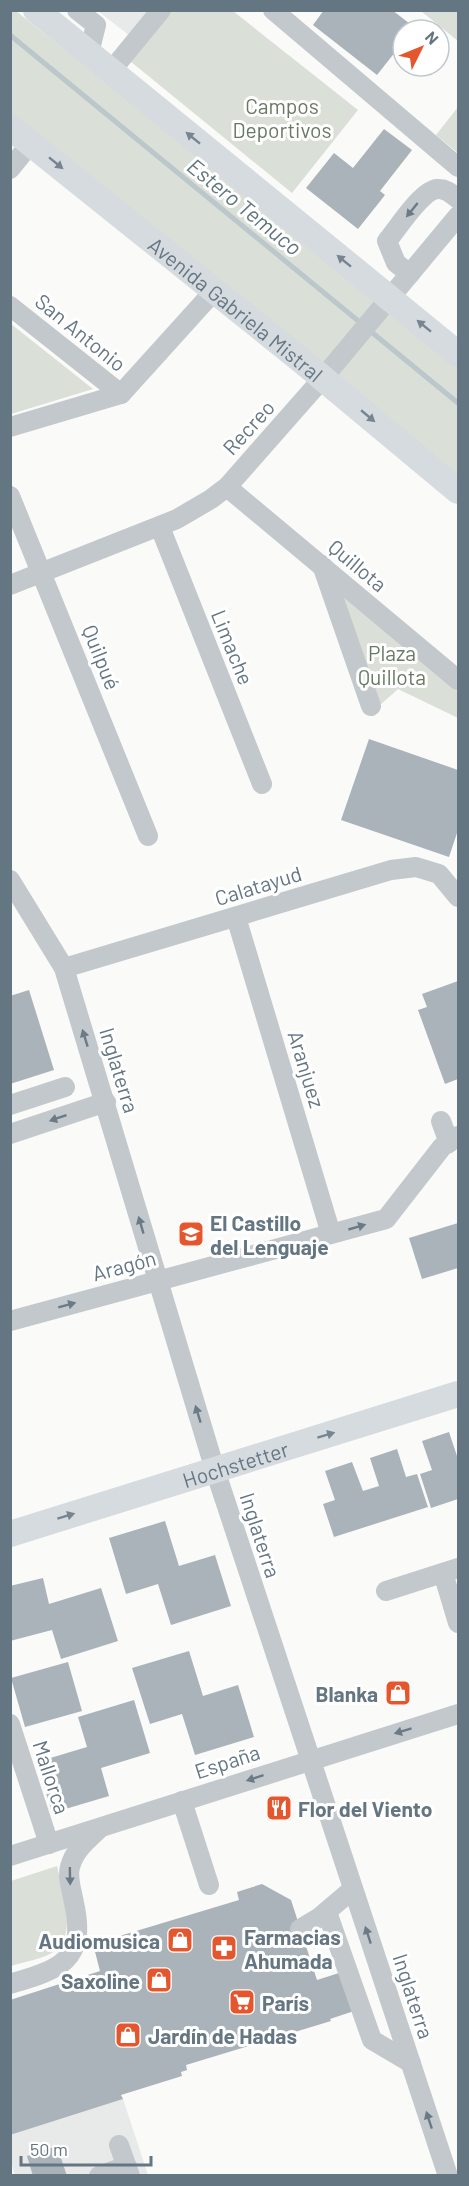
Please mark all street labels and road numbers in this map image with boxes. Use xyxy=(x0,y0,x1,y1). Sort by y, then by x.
street label: Avenida Gabriela Mistral xyxy=(144,231,328,386)
street label: San Antonio xyxy=(31,288,131,376)
street label: Recreo xyxy=(217,394,279,460)
street label: Quillota xyxy=(324,534,392,596)
street label: Limache xyxy=(207,606,259,688)
street label: Quilpué xyxy=(78,621,126,693)
street label: Calatayud xyxy=(212,860,304,910)
street label: Inglaterra xyxy=(95,1024,145,1116)
street label: Aranjuez xyxy=(283,1027,331,1111)
street label: Aragón xyxy=(89,1245,159,1285)
street label: Hochstetter xyxy=(179,1435,292,1492)
street label: Inglaterra xyxy=(236,1489,286,1581)
street label: Mallorca xyxy=(28,1737,76,1817)
street label: España xyxy=(191,1739,263,1783)
street label: Inglaterra xyxy=(389,1950,439,2042)

